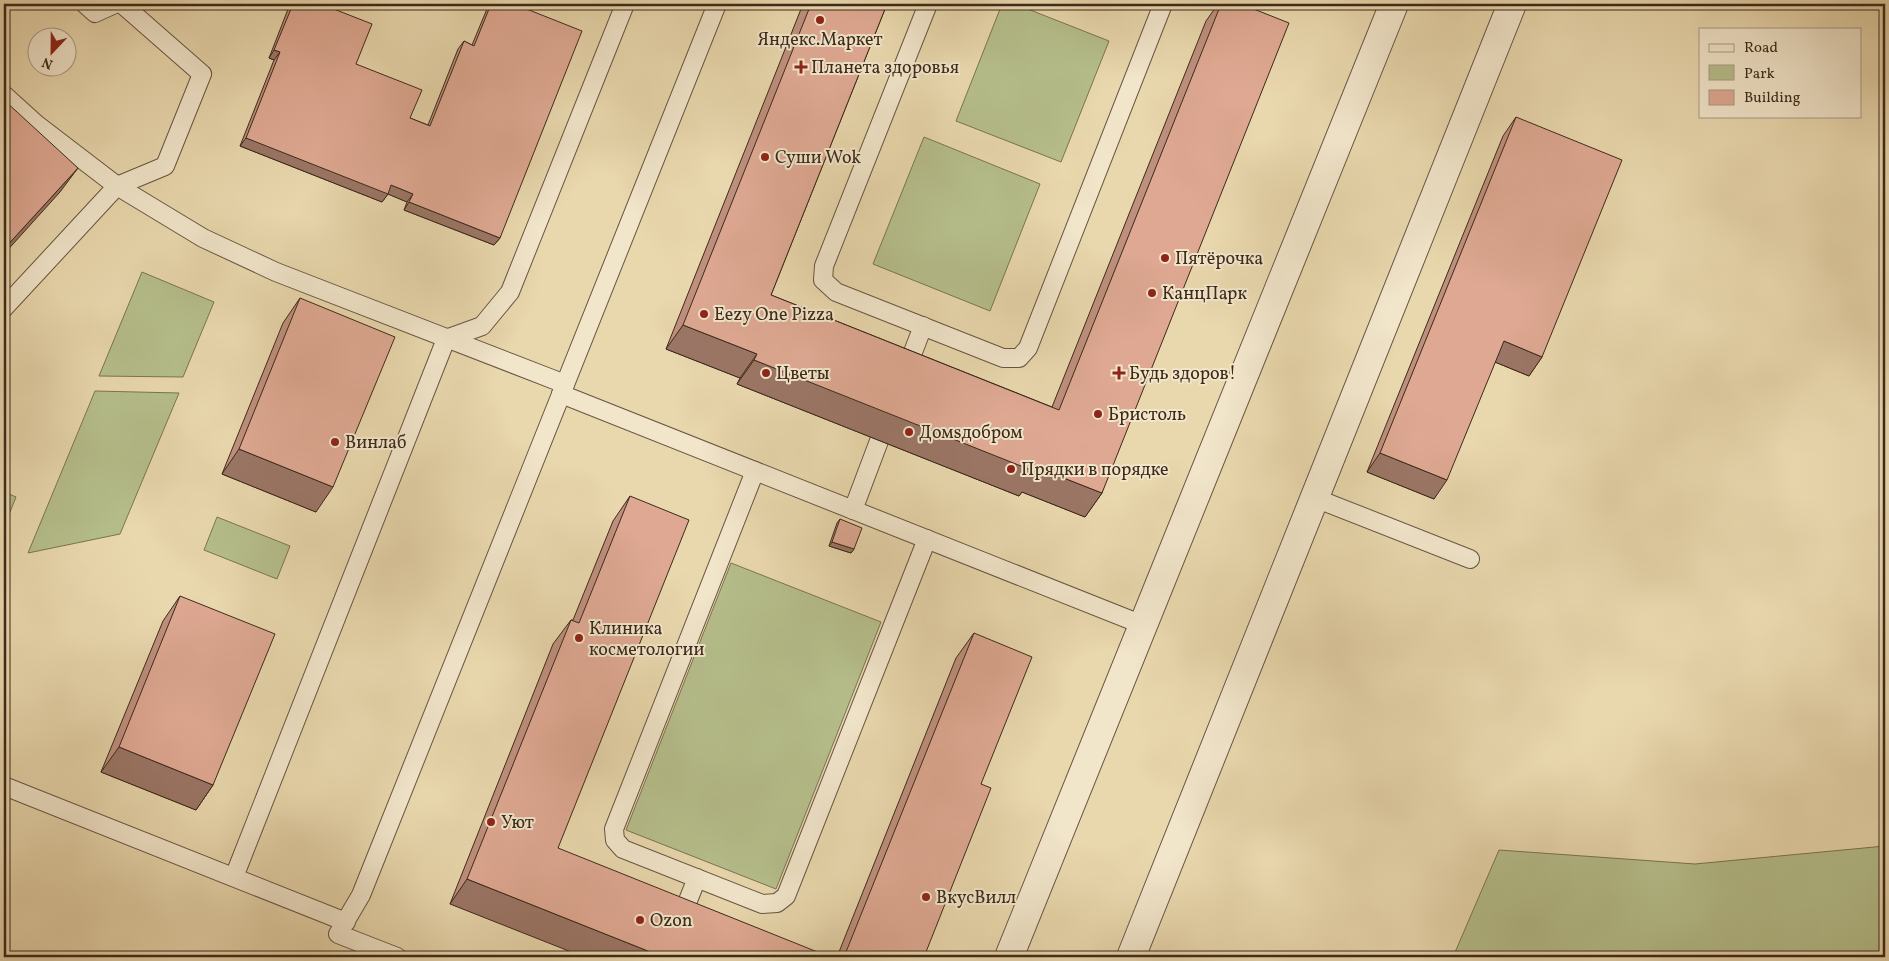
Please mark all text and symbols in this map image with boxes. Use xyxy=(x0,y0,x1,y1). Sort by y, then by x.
marker: Яндекс.Маркет xyxy=(814,14,826,26)
north arrow xyxy=(28,28,78,78)
place label: Яндекс.Маркет xyxy=(757,28,883,53)
legend xyxy=(1699,28,1862,118)
text: Road xyxy=(1744,38,1778,59)
text: N xyxy=(39,52,56,73)
place label: Планета здоровья xyxy=(811,56,959,81)
marker: Планета здоровья xyxy=(795,61,807,73)
text: Park xyxy=(1744,64,1775,85)
text: Building xyxy=(1744,88,1801,109)
place label: Суши Wok xyxy=(775,146,861,171)
marker: Суши Wok xyxy=(759,151,771,163)
place label: Пятёрочка xyxy=(1175,247,1263,272)
marker: Пятёрочка xyxy=(1159,252,1171,264)
place label: КанцПарк xyxy=(1162,282,1247,307)
marker: КанцПарк xyxy=(1146,287,1158,299)
place label: Eezy One Pizza xyxy=(714,303,834,328)
marker: Eezy One Pizza xyxy=(698,308,710,320)
place label: Цветы xyxy=(776,362,830,387)
place label: Будь здоров! xyxy=(1129,362,1236,387)
marker: Цветы xyxy=(760,367,772,379)
marker: Будь здоров! xyxy=(1113,367,1125,379)
place label: Бристоль xyxy=(1108,403,1186,428)
marker: Бристоль xyxy=(1092,408,1104,420)
place label: Домsдобром xyxy=(919,421,1023,446)
marker: Домsдобром xyxy=(903,426,915,438)
place label: Винлаб xyxy=(345,431,406,456)
marker: Винлаб xyxy=(329,436,341,448)
place label: Прядки в порядке xyxy=(1021,458,1169,483)
marker: Прядки в порядке xyxy=(1005,463,1017,475)
place label: Клиника косметологии xyxy=(589,617,705,663)
marker: Клиника косметологии xyxy=(573,632,585,644)
place label: Уют xyxy=(501,811,534,836)
marker: Уют xyxy=(485,816,497,828)
place label: ВкусВилл xyxy=(936,886,1016,911)
marker: ВкусВилл xyxy=(920,891,932,903)
place label: Ozon xyxy=(650,909,693,934)
marker: Ozon xyxy=(634,914,646,926)

